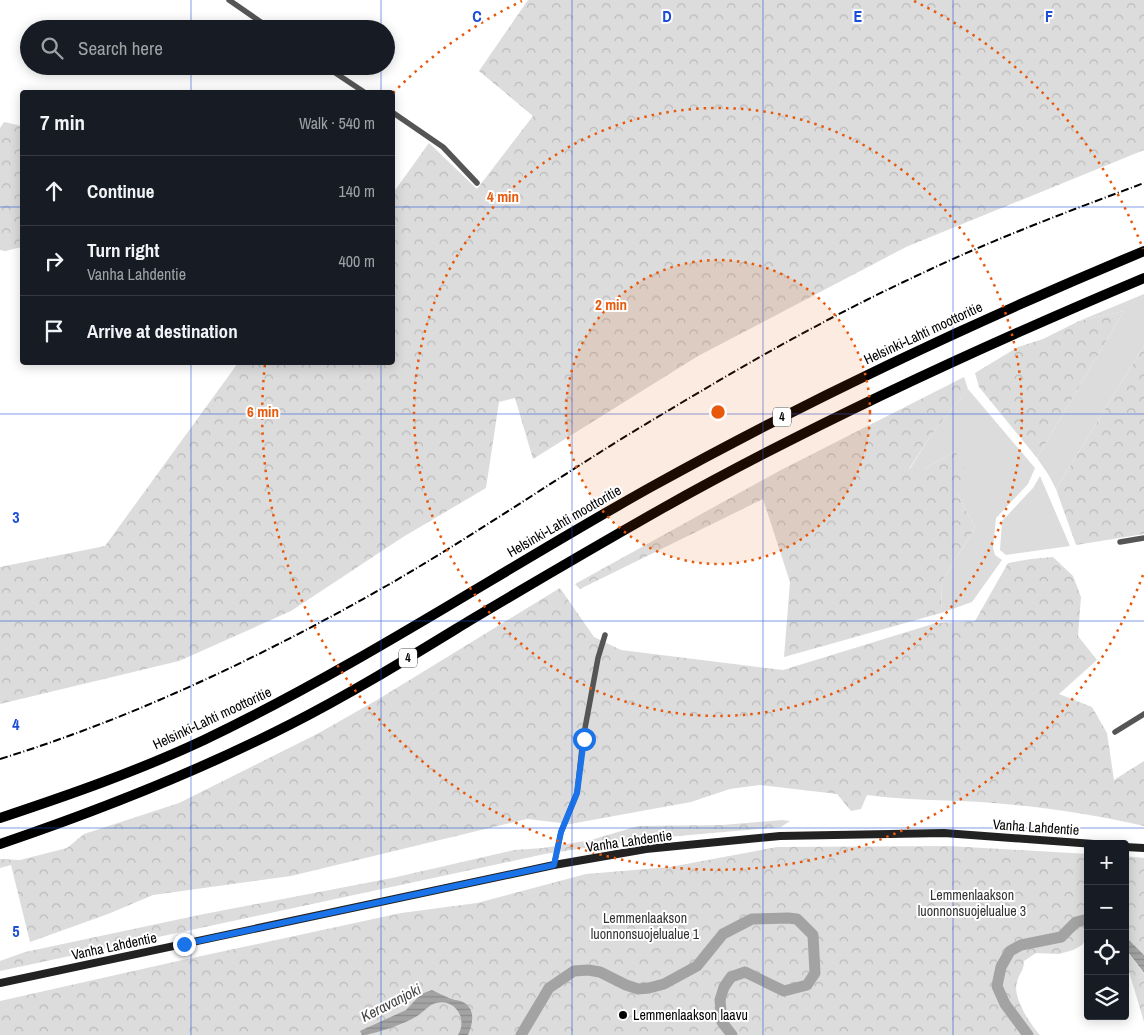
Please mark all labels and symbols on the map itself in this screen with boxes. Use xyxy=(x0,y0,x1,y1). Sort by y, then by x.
text: C xyxy=(472,5,482,27)
text: D xyxy=(662,5,672,27)
text: E xyxy=(854,5,863,27)
text: F xyxy=(1045,5,1053,27)
text: 4 min xyxy=(487,186,519,207)
text: 2 min xyxy=(595,294,627,315)
street label: Helsinki-Lahti moottoritie xyxy=(861,298,985,368)
text: 6 min xyxy=(247,401,279,422)
centre of rings xyxy=(709,403,727,421)
road number: 4 xyxy=(773,408,791,427)
street label: Helsinki-Lahti moottoritie xyxy=(504,481,624,561)
text: 3 xyxy=(12,506,20,528)
road number: 4 xyxy=(399,648,417,668)
street label: Helsinki-Lahti moottoritie xyxy=(150,683,274,753)
text: 4 xyxy=(12,713,20,735)
route start xyxy=(573,728,596,751)
street label: Vanha Lahdentie xyxy=(992,815,1080,839)
street label: Vanha Lahdentie xyxy=(585,826,673,856)
park label: Lemmenlaakson luonnonsuojelualue 3 xyxy=(918,886,1026,920)
park label: Lemmenlaakson luonnonsuojelualue 1 xyxy=(591,909,700,943)
text: 5 xyxy=(12,920,20,942)
street label: Vanha Lahdentie xyxy=(70,928,158,964)
route end xyxy=(173,933,196,956)
water label: Keravanjoki xyxy=(357,978,425,1027)
place label: Lemmenlaakson laavu xyxy=(633,1006,748,1024)
marker: Lemmenlaakson laavu xyxy=(617,1009,629,1021)

